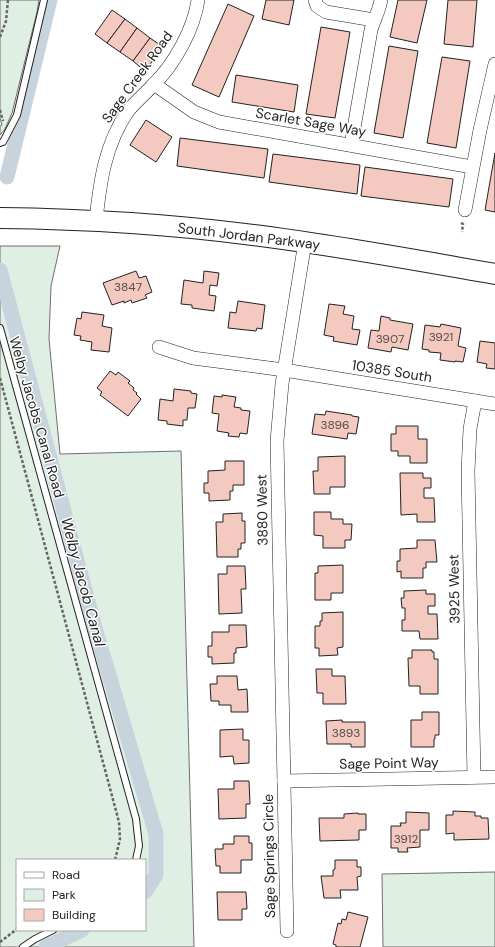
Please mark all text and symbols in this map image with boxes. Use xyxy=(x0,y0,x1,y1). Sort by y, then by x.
street label: Sage Creek Road xyxy=(98,28,176,126)
street label: Scarlet Sage Way xyxy=(254,103,368,141)
street label: South Jordan Parkway xyxy=(177,218,321,254)
house number: 3847 xyxy=(114,279,142,295)
house number: 3921 xyxy=(429,329,453,345)
house number: 3907 xyxy=(376,331,404,347)
street label: Welby Jacobs Canal Road xyxy=(5,334,69,500)
street label: 10385 South xyxy=(351,356,433,386)
house number: 3896 xyxy=(320,417,350,433)
street label: 3880 West xyxy=(252,474,272,546)
water label: Welby Jacob Canal xyxy=(56,515,110,649)
street label: 3925 West xyxy=(444,554,464,624)
house number: 3893 xyxy=(332,725,360,741)
street label: Sage Point Way xyxy=(339,753,439,773)
street label: Sage Springs Circle xyxy=(259,794,279,918)
house number: 3912 xyxy=(394,831,418,847)
legend xyxy=(16,859,146,931)
text: Road xyxy=(52,867,80,883)
text: Park xyxy=(52,887,76,903)
text: Building xyxy=(52,907,96,923)

